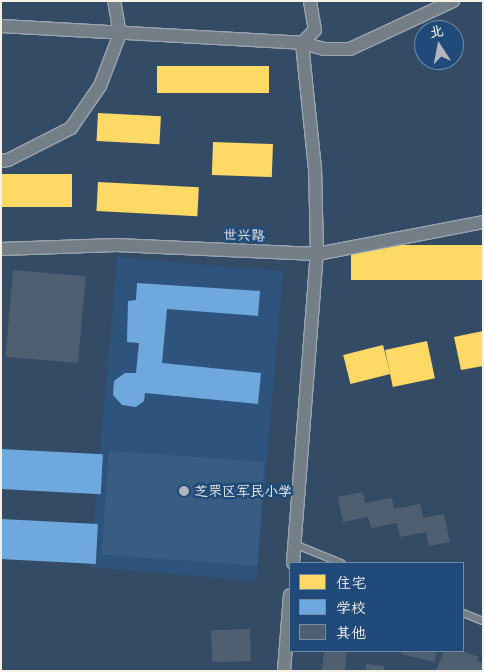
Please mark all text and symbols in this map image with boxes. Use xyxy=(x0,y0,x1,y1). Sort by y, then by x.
north arrow xyxy=(414,20,464,70)
text: 北 xyxy=(428,20,445,41)
street label: 世兴路 xyxy=(223,226,265,244)
place label: 芝罘区军民小学 xyxy=(194,483,292,499)
marker: 芝罘区军民小学 xyxy=(178,485,190,497)
legend xyxy=(289,562,464,652)
text: 住宅 xyxy=(336,572,366,592)
text: 学校 xyxy=(336,597,366,617)
text: 其他 xyxy=(336,622,366,642)

